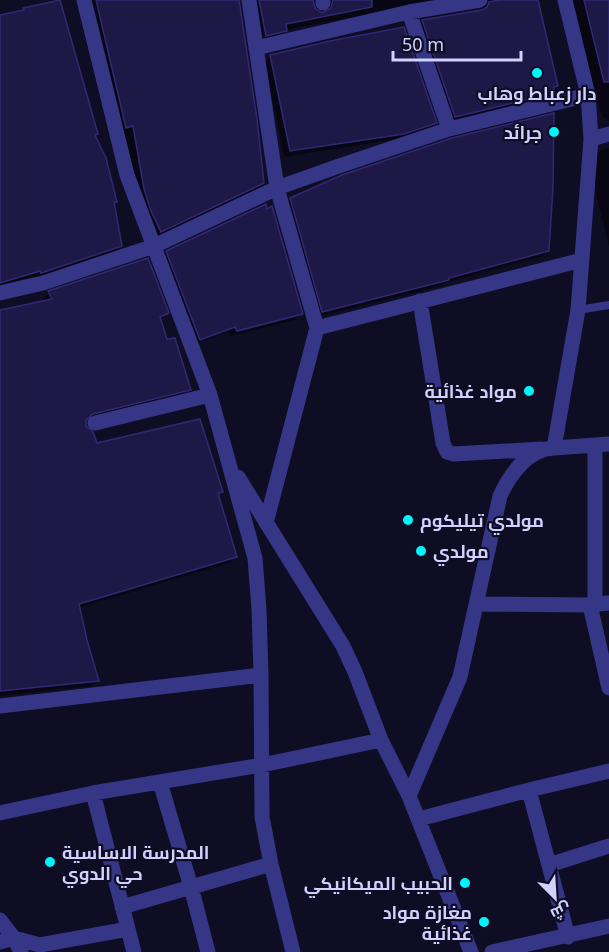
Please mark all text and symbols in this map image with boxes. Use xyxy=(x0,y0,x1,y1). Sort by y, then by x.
scale bar xyxy=(393,24,520,62)
text: 50 m xyxy=(402,32,444,56)
marker: دار زعباط وهاب xyxy=(530,66,544,80)
place label: دار زعباط وهاب xyxy=(478,81,597,105)
place label: جرائد xyxy=(504,120,542,144)
marker: جرائد xyxy=(547,125,561,139)
place label: مواد غذائية xyxy=(424,379,517,403)
marker: مواد غذائية xyxy=(522,384,536,398)
place label: مولدي تيليكوم xyxy=(420,508,544,535)
marker: مولدي تيليكوم xyxy=(401,513,415,527)
place label: مولدي xyxy=(433,539,489,566)
marker: مولدي xyxy=(414,544,428,558)
place label: المدرسة الاساسية حي الدوي xyxy=(62,840,209,889)
marker: المدرسة الاساسية حي الدوي xyxy=(43,855,57,869)
north arrow xyxy=(525,868,585,928)
place label: الحبيب الميكانيكي xyxy=(304,871,453,899)
marker: الحبيب الميكانيكي xyxy=(458,876,472,890)
text: ش xyxy=(547,897,575,926)
place label: مغازة مواد غذائية xyxy=(383,900,472,945)
marker: مغازة مواد غذائية xyxy=(477,915,491,929)

